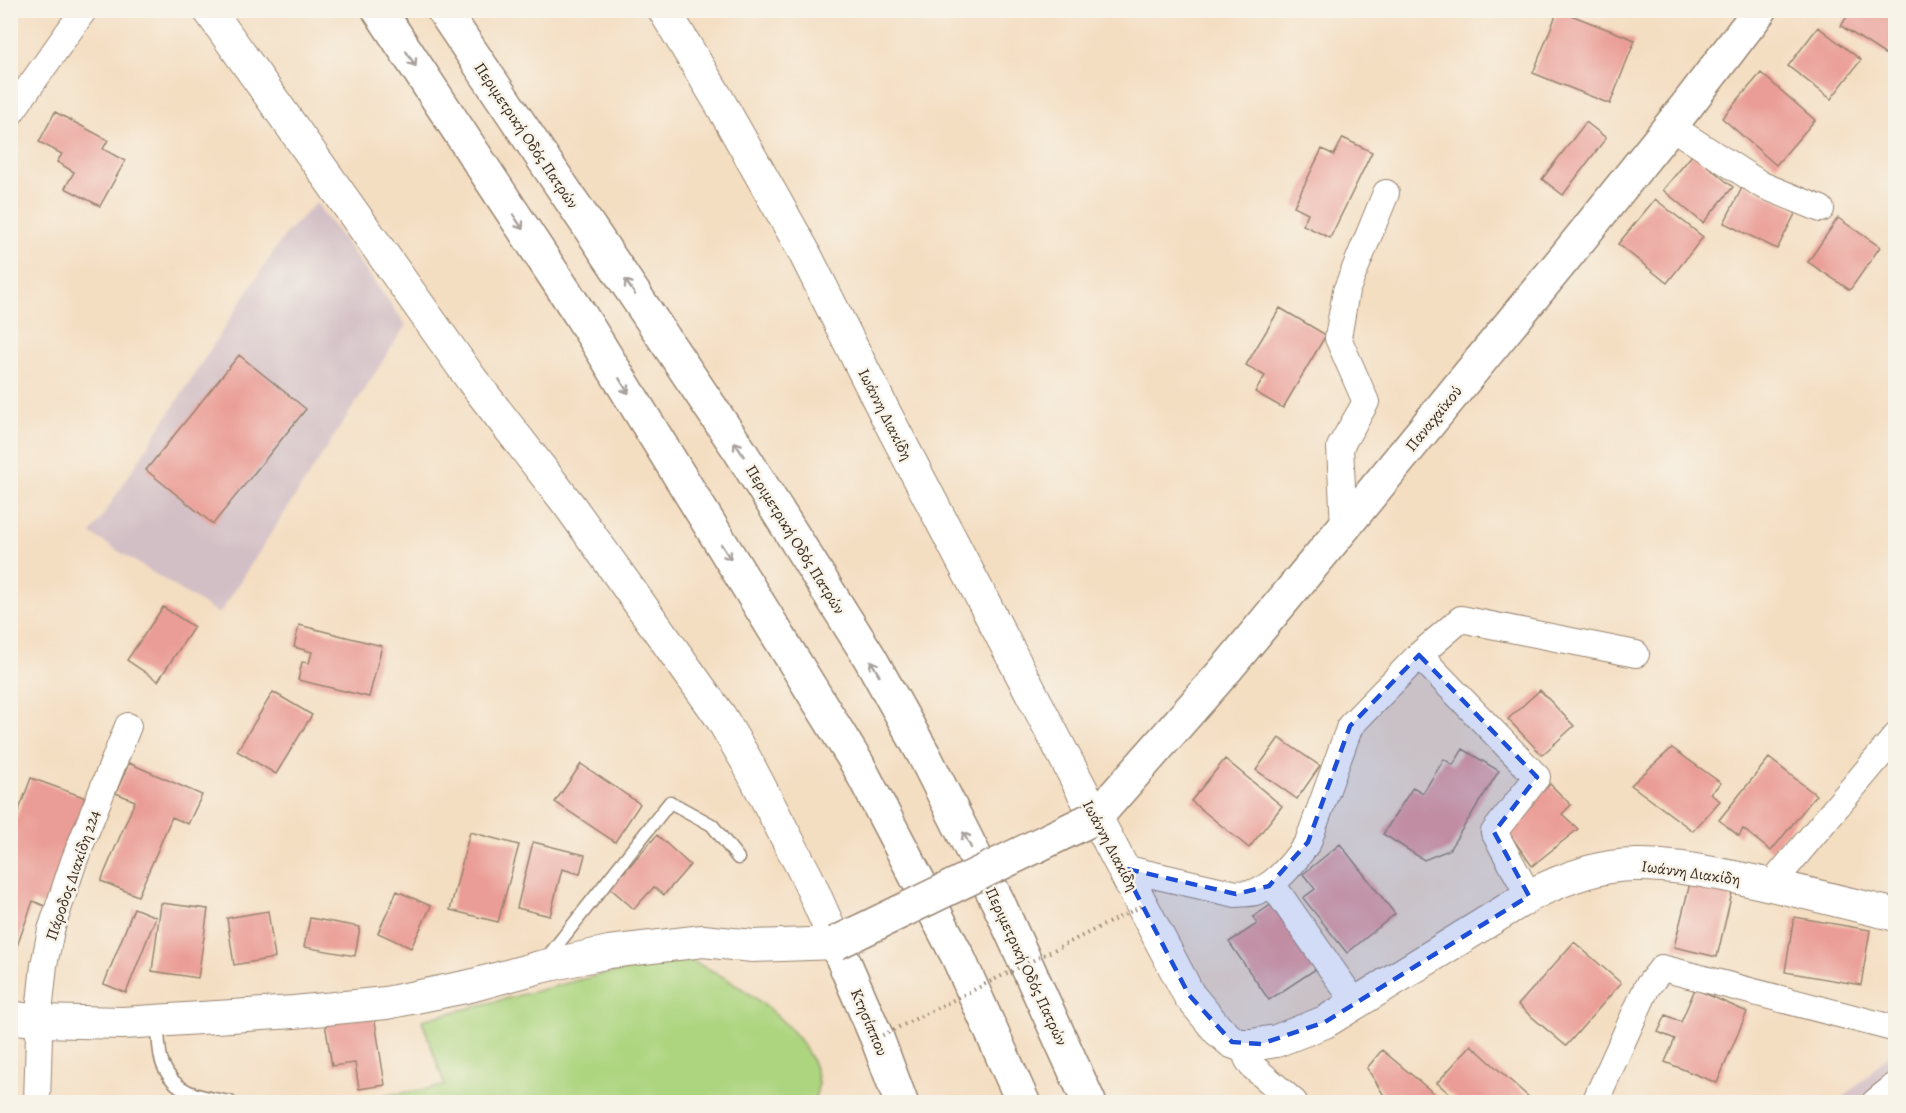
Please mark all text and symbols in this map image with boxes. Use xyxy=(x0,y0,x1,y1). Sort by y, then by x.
one-way arrow xyxy=(405,51,417,67)
street label: Περιμετρική Οδός Πατρών xyxy=(469,58,584,213)
one-way arrow xyxy=(513,213,525,230)
one-way arrow xyxy=(624,279,636,296)
street label: Ιωάννη Διακίδη xyxy=(853,365,918,464)
one-way arrow xyxy=(618,377,630,394)
street label: Παναχαϊκού xyxy=(1400,381,1467,456)
one-way arrow xyxy=(733,441,745,458)
street label: Περιμετρική Οδός Πατρών xyxy=(740,461,850,619)
one-way arrow xyxy=(721,543,733,560)
one-way arrow xyxy=(869,660,881,677)
street label: Ιωάννη Διακίδη xyxy=(1077,796,1143,895)
street label: Πάροδος Διακίδη 224 xyxy=(40,807,106,944)
one-way arrow xyxy=(960,831,972,849)
street label: Ιωάννη Διακίδη xyxy=(1640,855,1742,891)
street label: Περιμετρική Οδός Πατρών xyxy=(980,884,1073,1050)
street label: Κτησίππου xyxy=(845,985,893,1059)

